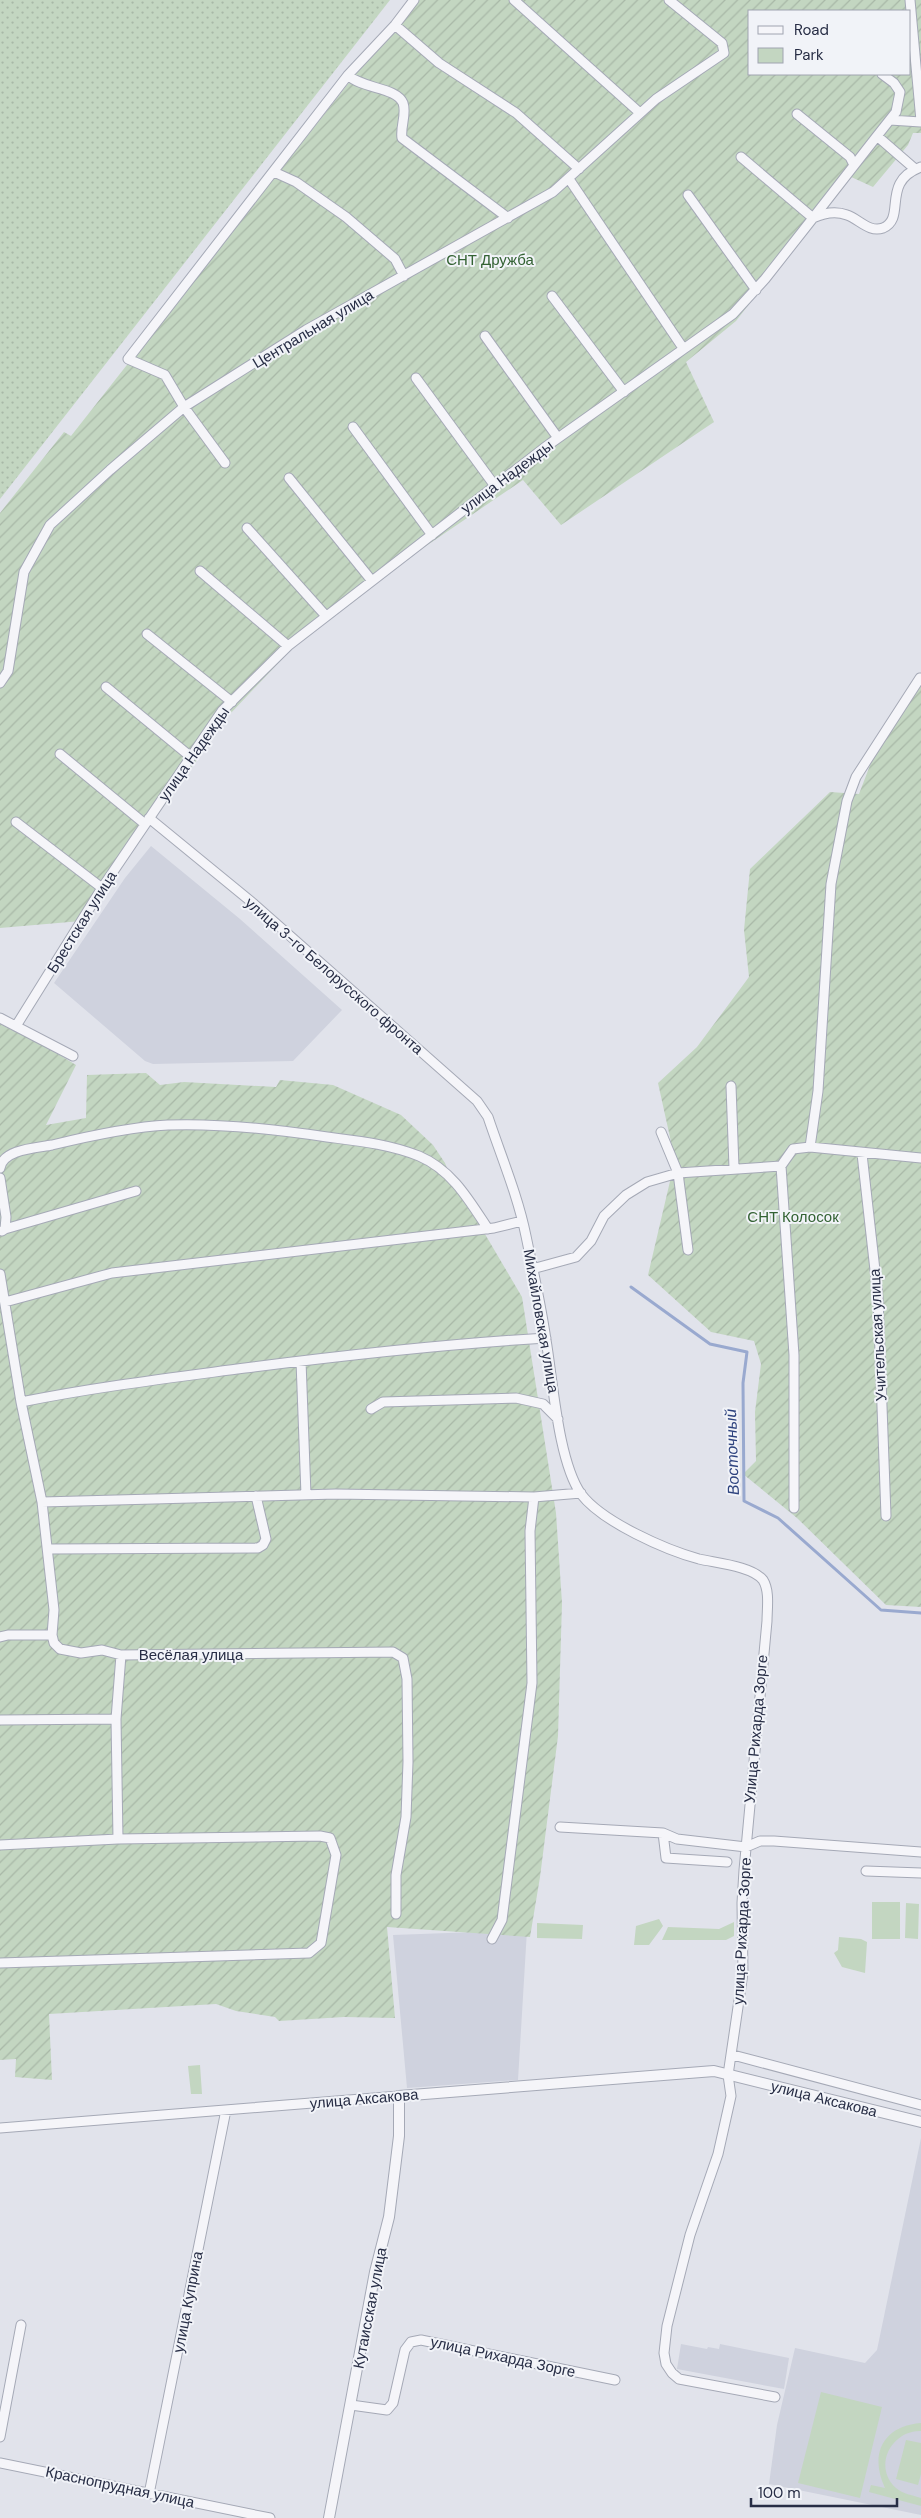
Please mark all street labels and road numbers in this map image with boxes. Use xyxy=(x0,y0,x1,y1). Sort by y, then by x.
street label: Центральная улица xyxy=(249,285,378,373)
street label: улица Надежды xyxy=(457,436,557,518)
street label: улица Надежды xyxy=(154,703,234,805)
street label: Брестская улица xyxy=(43,867,122,977)
street label: улица 3-го Белорусского фронта xyxy=(241,893,428,1059)
street label: Михайловская улица xyxy=(518,1247,564,1395)
street label: Учительская улица xyxy=(865,1267,891,1402)
street label: Весёлая улица xyxy=(139,1645,244,1665)
street label: Улица Рихарда Зорге xyxy=(740,1654,772,1804)
street label: улица Рихарда Зорге xyxy=(728,1857,756,2005)
street label: улица Аксакова xyxy=(769,2076,880,2122)
street label: улица Аксакова xyxy=(309,2084,420,2114)
street label: Кутаисская улица xyxy=(348,2245,392,2370)
street label: улица Куприна xyxy=(168,2249,208,2354)
street label: улица Рихарда Зорге xyxy=(429,2332,577,2382)
street label: Краснопрудная улица xyxy=(44,2461,197,2513)

